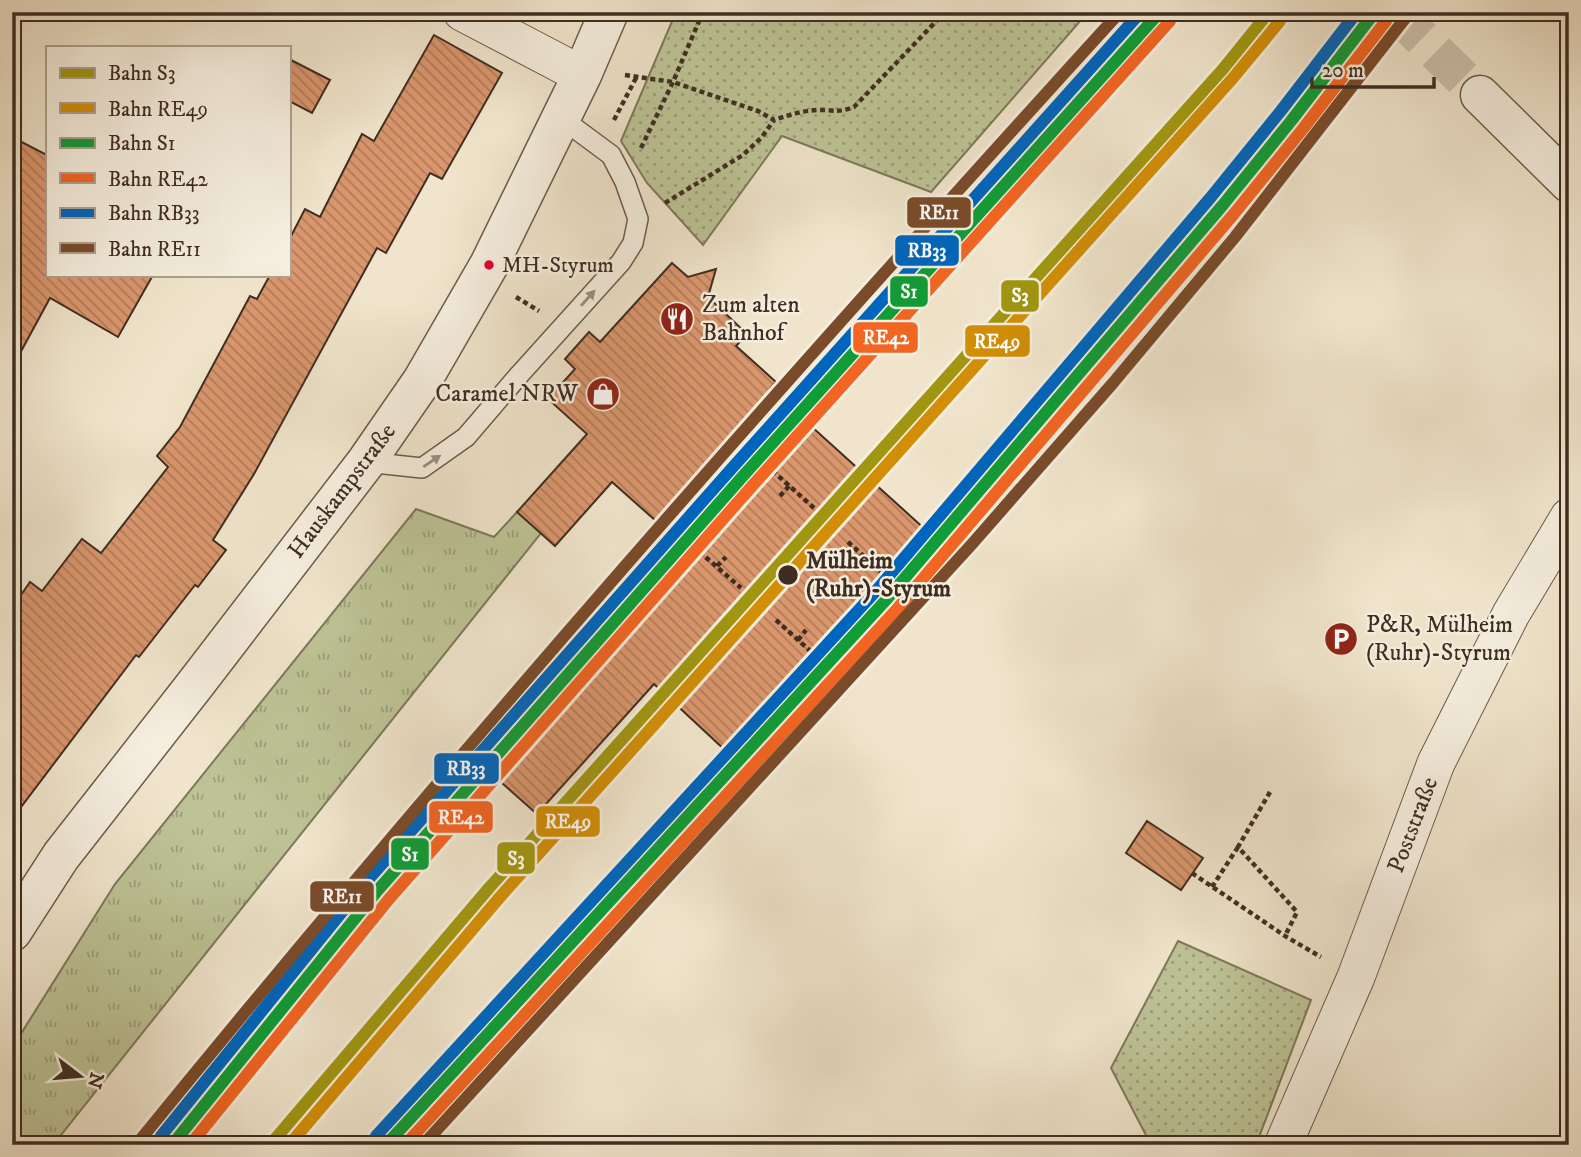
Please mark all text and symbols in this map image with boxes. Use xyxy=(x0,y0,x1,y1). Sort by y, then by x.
legend xyxy=(46,46,290,276)
scale bar xyxy=(1312,46,1434,90)
text: 20 m xyxy=(1322,58,1364,84)
text: Bahn S3 xyxy=(108,61,176,87)
text: Bahn RE49 xyxy=(108,97,208,123)
text: Bahn S1 xyxy=(108,131,175,157)
text: Bahn RE42 xyxy=(108,167,209,193)
line badge: RE11 xyxy=(906,196,972,229)
text: Bahn RB33 xyxy=(108,201,200,227)
text: RE11 xyxy=(919,202,959,225)
line badge: RB33 xyxy=(894,234,960,267)
text: Bahn RE11 xyxy=(108,237,201,263)
text: RB33 xyxy=(908,240,946,263)
place label: MH-Styrum xyxy=(502,252,614,279)
marker: MH-Styrum xyxy=(482,258,496,272)
line badge: S1 xyxy=(889,275,929,308)
line badge: S3 xyxy=(1000,279,1040,313)
text: S1 xyxy=(901,281,917,304)
text: S3 xyxy=(1011,285,1029,308)
one-way arrow xyxy=(580,290,596,307)
place label: Zum alten Bahnhof xyxy=(702,290,800,348)
restaurant icon: Zum alten Bahnhof xyxy=(658,300,696,338)
line badge: RE42 xyxy=(852,321,919,354)
line badge: RE49 xyxy=(964,324,1031,358)
text: RE42 xyxy=(863,327,910,350)
text: RE49 xyxy=(974,331,1020,354)
shop icon: Caramel NRW xyxy=(584,375,622,413)
place label: Caramel NRW xyxy=(435,379,579,409)
street label: Hauskampstraße xyxy=(281,417,403,564)
one-way arrow xyxy=(422,455,442,468)
place label: Mülheim (Ruhr)-Styrum xyxy=(806,546,951,604)
marker: Mülheim (Ruhr)-Styrum xyxy=(776,563,800,587)
place label: P&R, Mülheim (Ruhr)-Styrum xyxy=(1366,610,1513,668)
parking icon: P&R, Mülheim (Ruhr)-Styrum xyxy=(1322,620,1360,658)
line badge: RB33 xyxy=(433,752,500,785)
text: RB33 xyxy=(447,758,485,781)
street label: Poststraße xyxy=(1381,773,1445,877)
line badge: RE42 xyxy=(428,800,494,834)
line badge: RE49 xyxy=(535,805,601,838)
text: RE42 xyxy=(438,807,485,830)
text: RE49 xyxy=(545,811,591,834)
line badge: S1 xyxy=(390,837,430,871)
line badge: S3 xyxy=(496,841,536,875)
text: S1 xyxy=(402,844,418,867)
text: S3 xyxy=(507,848,525,871)
line badge: RE11 xyxy=(309,880,375,913)
text: RE11 xyxy=(322,886,362,909)
north arrow xyxy=(46,1042,116,1112)
text: N xyxy=(82,1070,108,1091)

